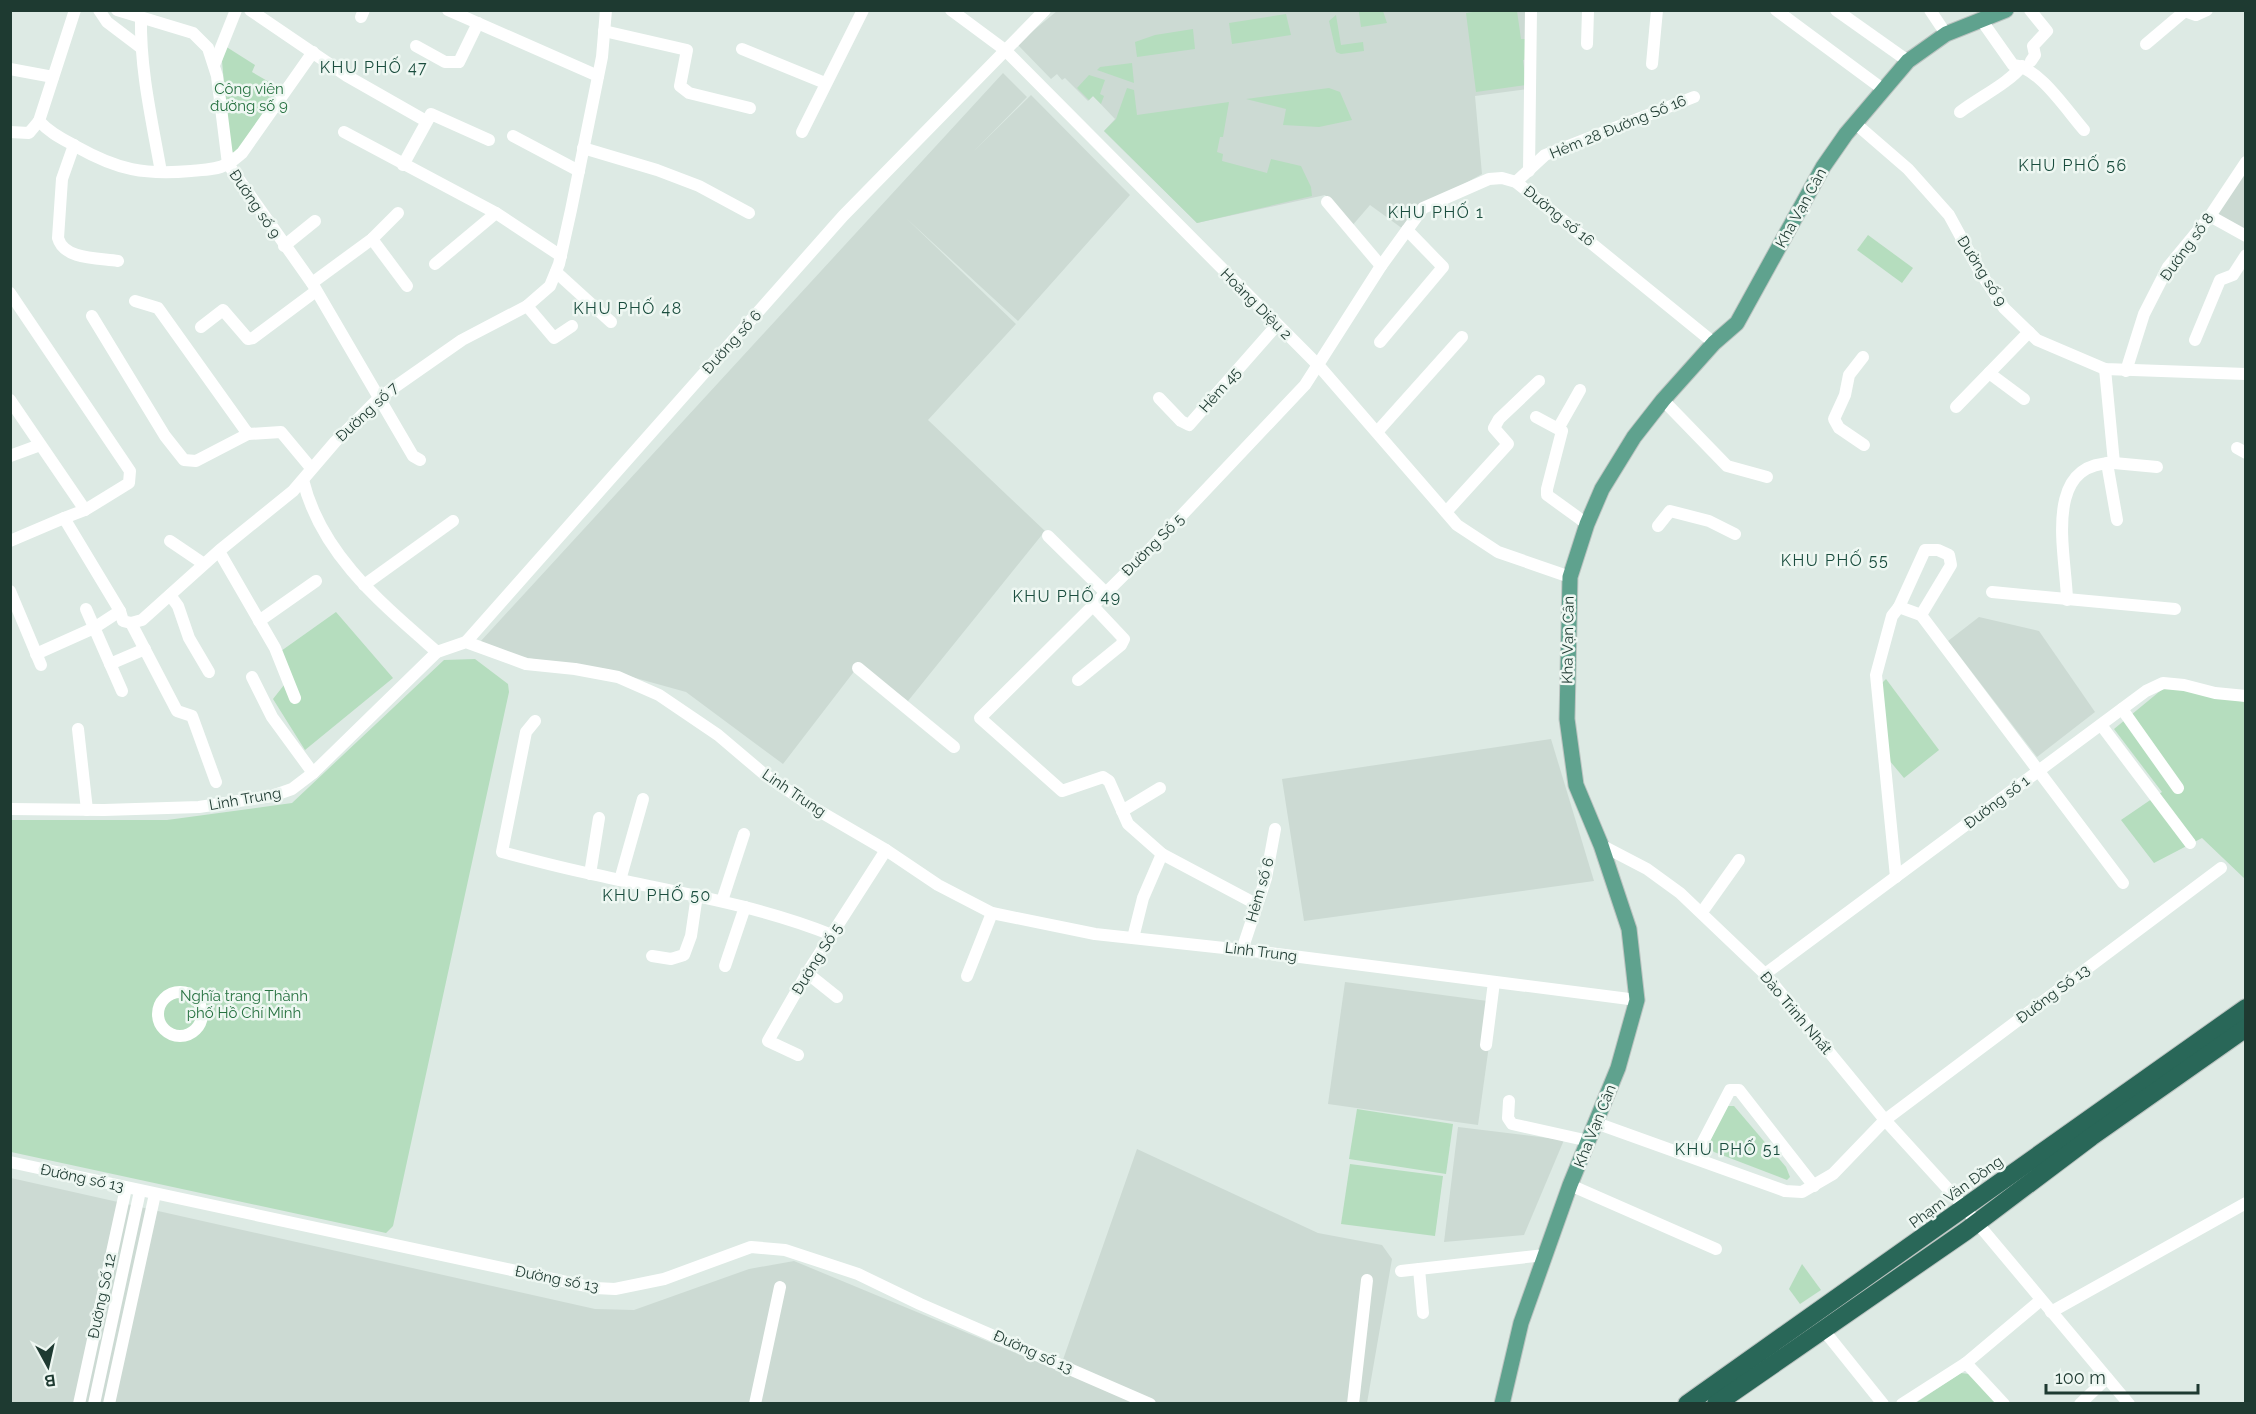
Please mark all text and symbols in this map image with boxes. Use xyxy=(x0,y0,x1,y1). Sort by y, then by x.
district label: KHU PHỐ 47 xyxy=(320,56,428,77)
park label: Công viên đường số 9 xyxy=(210,80,288,115)
street label: Hẻm 28 Đường Số 16 xyxy=(1547,91,1689,163)
district label: KHU PHỐ 56 xyxy=(2018,154,2128,175)
street label: Kha Vạn Cân xyxy=(1772,165,1830,251)
street label: Đường số 9 xyxy=(225,166,285,242)
street label: Đường số 16 xyxy=(1520,182,1598,250)
district label: KHU PHỐ 1 xyxy=(1388,201,1484,222)
street label: Đường số 8 xyxy=(2156,210,2218,284)
street label: Đường số 9 xyxy=(1953,233,2011,310)
street label: Hoàng Diệu 2 xyxy=(1217,265,1295,343)
district label: KHU PHỐ 48 xyxy=(573,297,683,318)
street label: Đường số 6 xyxy=(699,306,765,378)
street label: Hẻm 45 xyxy=(1196,364,1244,416)
street label: Đường số 7 xyxy=(332,379,402,445)
street label: Đường Số 5 xyxy=(1118,510,1188,580)
district label: KHU PHỐ 55 xyxy=(1781,549,1889,570)
district label: KHU PHỐ 49 xyxy=(1012,585,1122,606)
street label: Kha Vạn Cân xyxy=(1558,596,1578,684)
street label: Linh Trung xyxy=(759,765,829,821)
street label: Đường số 1 xyxy=(1961,771,2034,832)
street label: Linh Trung xyxy=(208,784,282,814)
street label: Hẻm số 6 xyxy=(1242,856,1278,924)
district label: KHU PHỐ 50 xyxy=(602,884,712,905)
street label: Đường Số 5 xyxy=(788,920,846,998)
street label: Linh Trung xyxy=(1224,939,1298,965)
street label: Đường Số 13 xyxy=(2013,961,2093,1027)
street label: Đào Trinh Nhất xyxy=(1756,968,1836,1058)
park label: Nghĩa trang Thành phố Hồ Chí Minh xyxy=(180,987,308,1022)
street label: Kha Vạn Cân xyxy=(1570,1082,1620,1170)
district label: KHU PHỐ 51 xyxy=(1675,1138,1781,1159)
street label: Phạm Văn Đồng xyxy=(1906,1152,2006,1232)
street label: Đường số 13 xyxy=(39,1160,125,1196)
street label: Đường Số 12 xyxy=(84,1252,120,1340)
street label: Đường số 13 xyxy=(514,1262,600,1296)
street label: Đường số 13 xyxy=(991,1327,1075,1377)
north arrow xyxy=(18,1336,78,1396)
scale bar xyxy=(2046,1357,2198,1395)
text: 100 m xyxy=(2055,1367,2106,1388)
text: B xyxy=(43,1370,57,1391)

